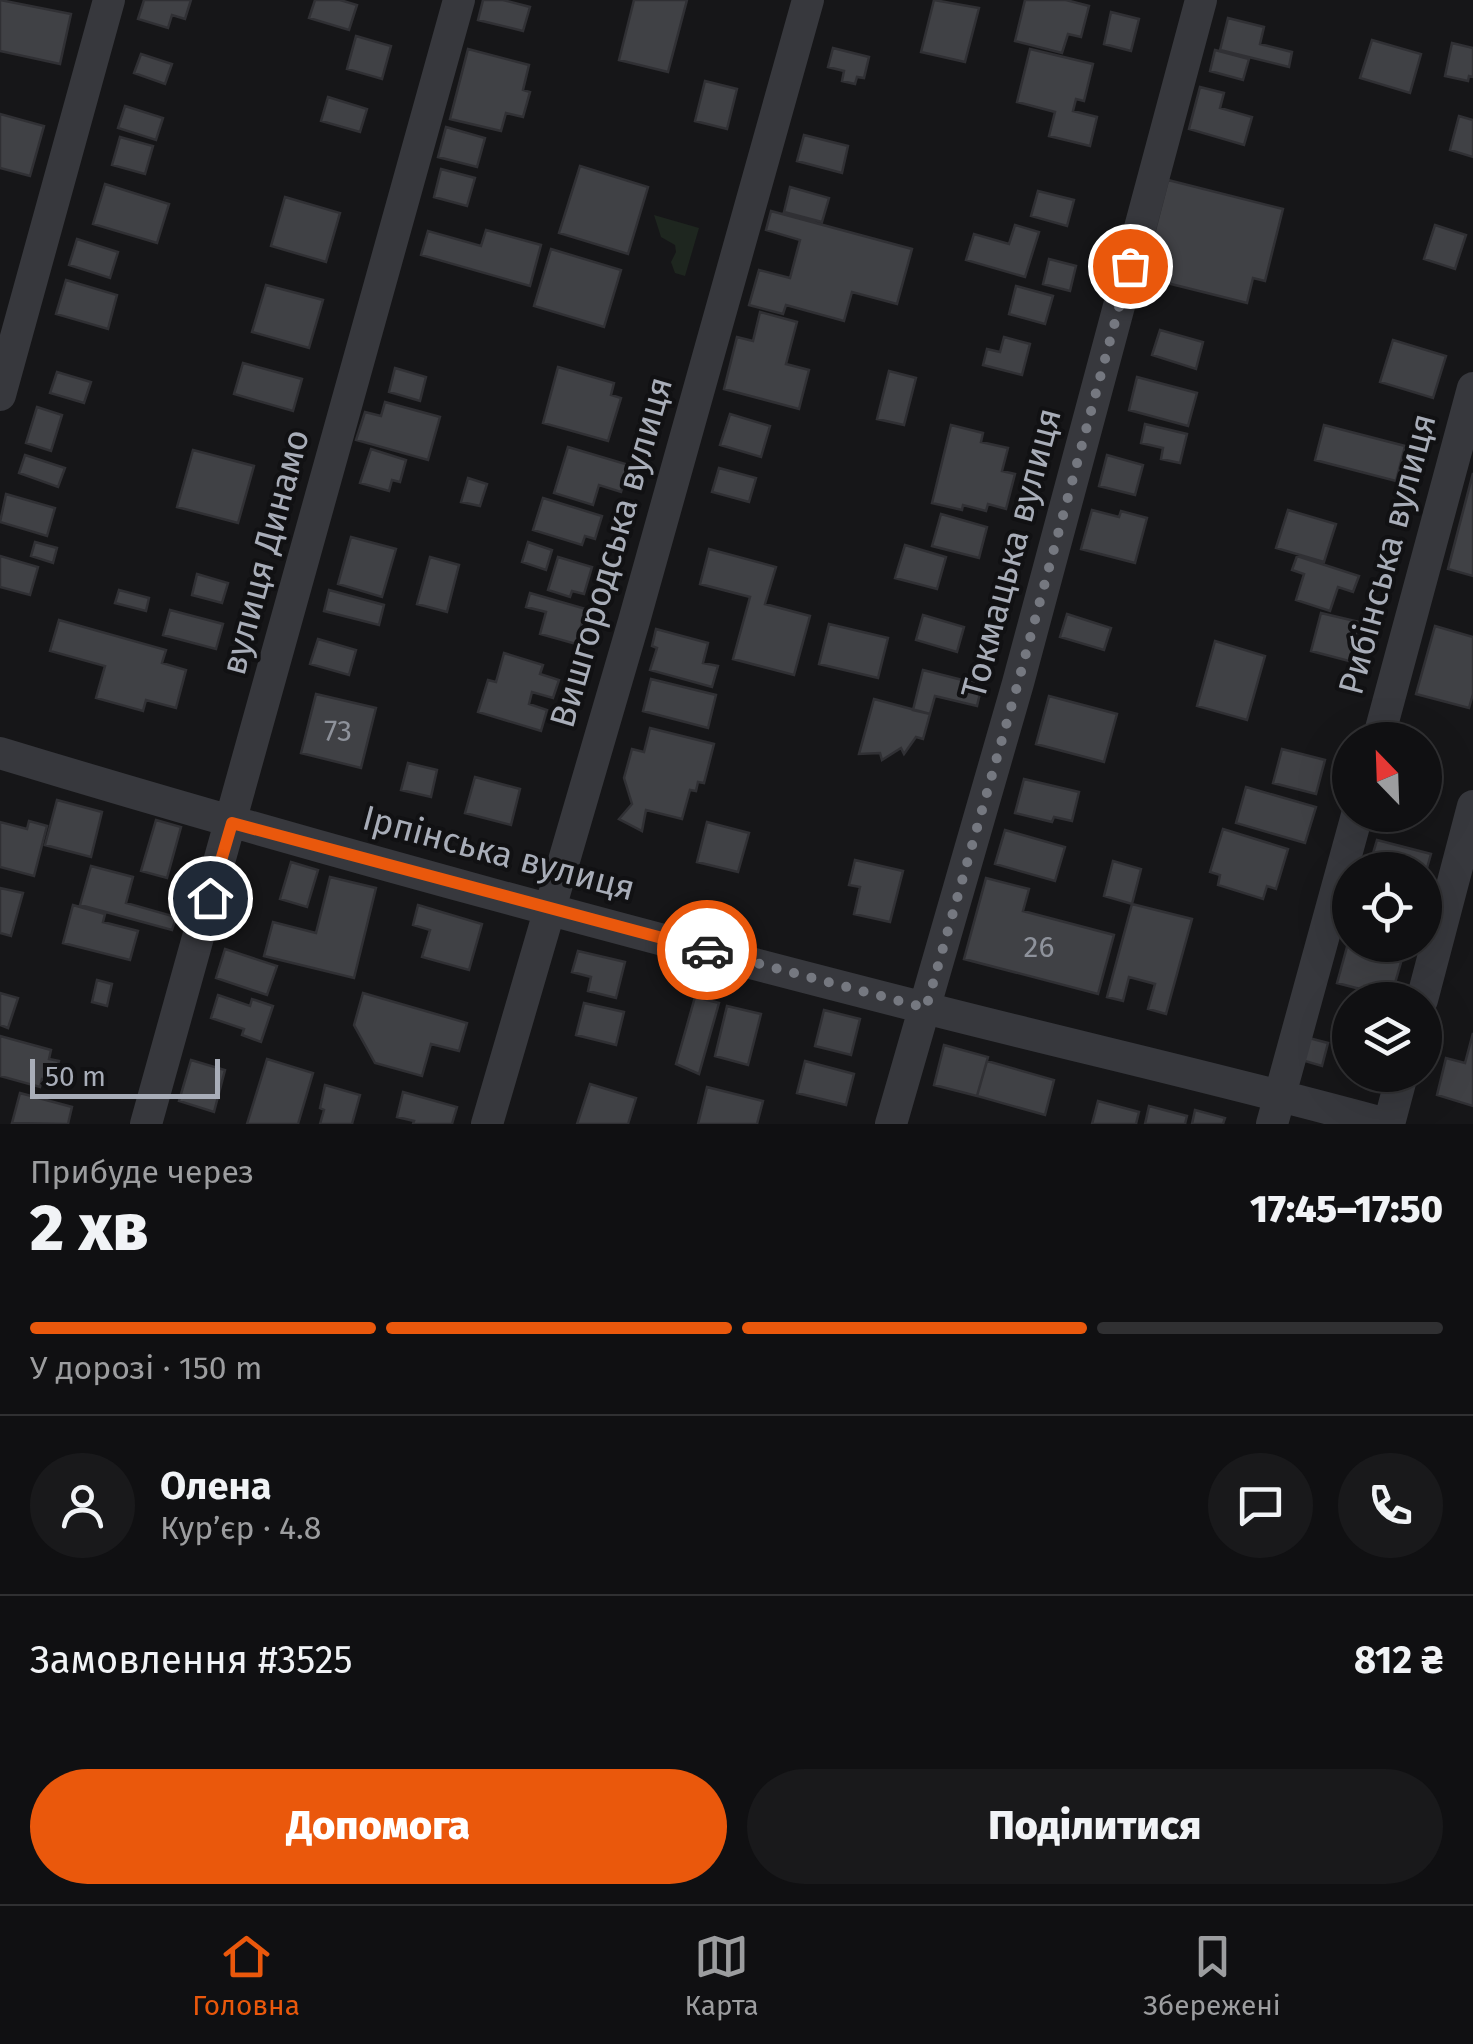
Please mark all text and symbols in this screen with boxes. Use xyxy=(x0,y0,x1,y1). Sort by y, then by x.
pin xyxy=(1088,224,1173,309)
icon: bag xyxy=(1103,239,1158,294)
street label: Вишгородська вулиця xyxy=(541,372,681,732)
street label: Токмацька вулиця xyxy=(952,403,1070,703)
street label: Рибінська вулиця xyxy=(1329,409,1445,699)
street label: вулиця Динамо xyxy=(212,425,318,679)
house number: 73 xyxy=(324,713,352,749)
north arrow xyxy=(1332,722,1442,832)
map controls xyxy=(1332,722,1442,1092)
street label: Ірпінська вулиця xyxy=(358,796,640,910)
button: locate xyxy=(1332,852,1442,962)
pin xyxy=(168,856,253,941)
icon: home xyxy=(183,871,238,926)
courier xyxy=(657,900,757,1000)
icon: car xyxy=(680,923,735,978)
house number: 26 xyxy=(1024,929,1054,965)
button: layers xyxy=(1332,982,1442,1092)
scale bar xyxy=(30,1054,220,1098)
text: 50 m xyxy=(45,1060,106,1093)
text: Прибуде через xyxy=(30,1153,254,1191)
text: 17:45–17:50 xyxy=(1250,1186,1443,1232)
text: 2 хв xyxy=(30,1189,149,1267)
text: У дорозі · 150 m xyxy=(30,1349,262,1387)
button: person xyxy=(30,1453,135,1558)
button: chat xyxy=(1208,1453,1313,1558)
button: phone xyxy=(1338,1453,1443,1558)
text: Олена xyxy=(160,1463,272,1509)
text: Кур’єр · 4.8 xyxy=(160,1509,321,1547)
text: Замовлення #3525 xyxy=(30,1637,353,1683)
text: 812 ₴ xyxy=(1354,1637,1443,1683)
button: Допомога xyxy=(30,1769,727,1884)
button: Поділитися xyxy=(747,1769,1443,1884)
tab: Головна xyxy=(192,1929,300,2022)
tab: Карта xyxy=(685,1929,759,2022)
tab: Збережені xyxy=(1143,1929,1281,2022)

